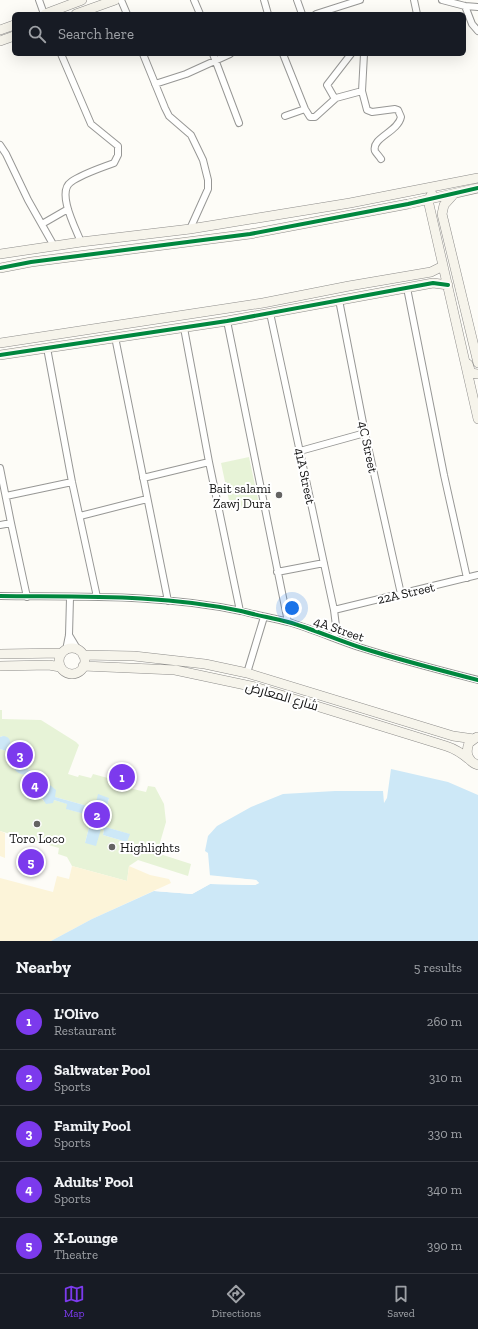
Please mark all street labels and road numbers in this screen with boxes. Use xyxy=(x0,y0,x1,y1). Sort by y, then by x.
street label: 4C Street xyxy=(355,420,381,474)
street label: 41A Street xyxy=(292,446,318,506)
street label: 22A Street xyxy=(376,579,436,607)
street label: 4A Street xyxy=(312,613,366,645)
street label: شارع المعارض xyxy=(244,678,320,715)

